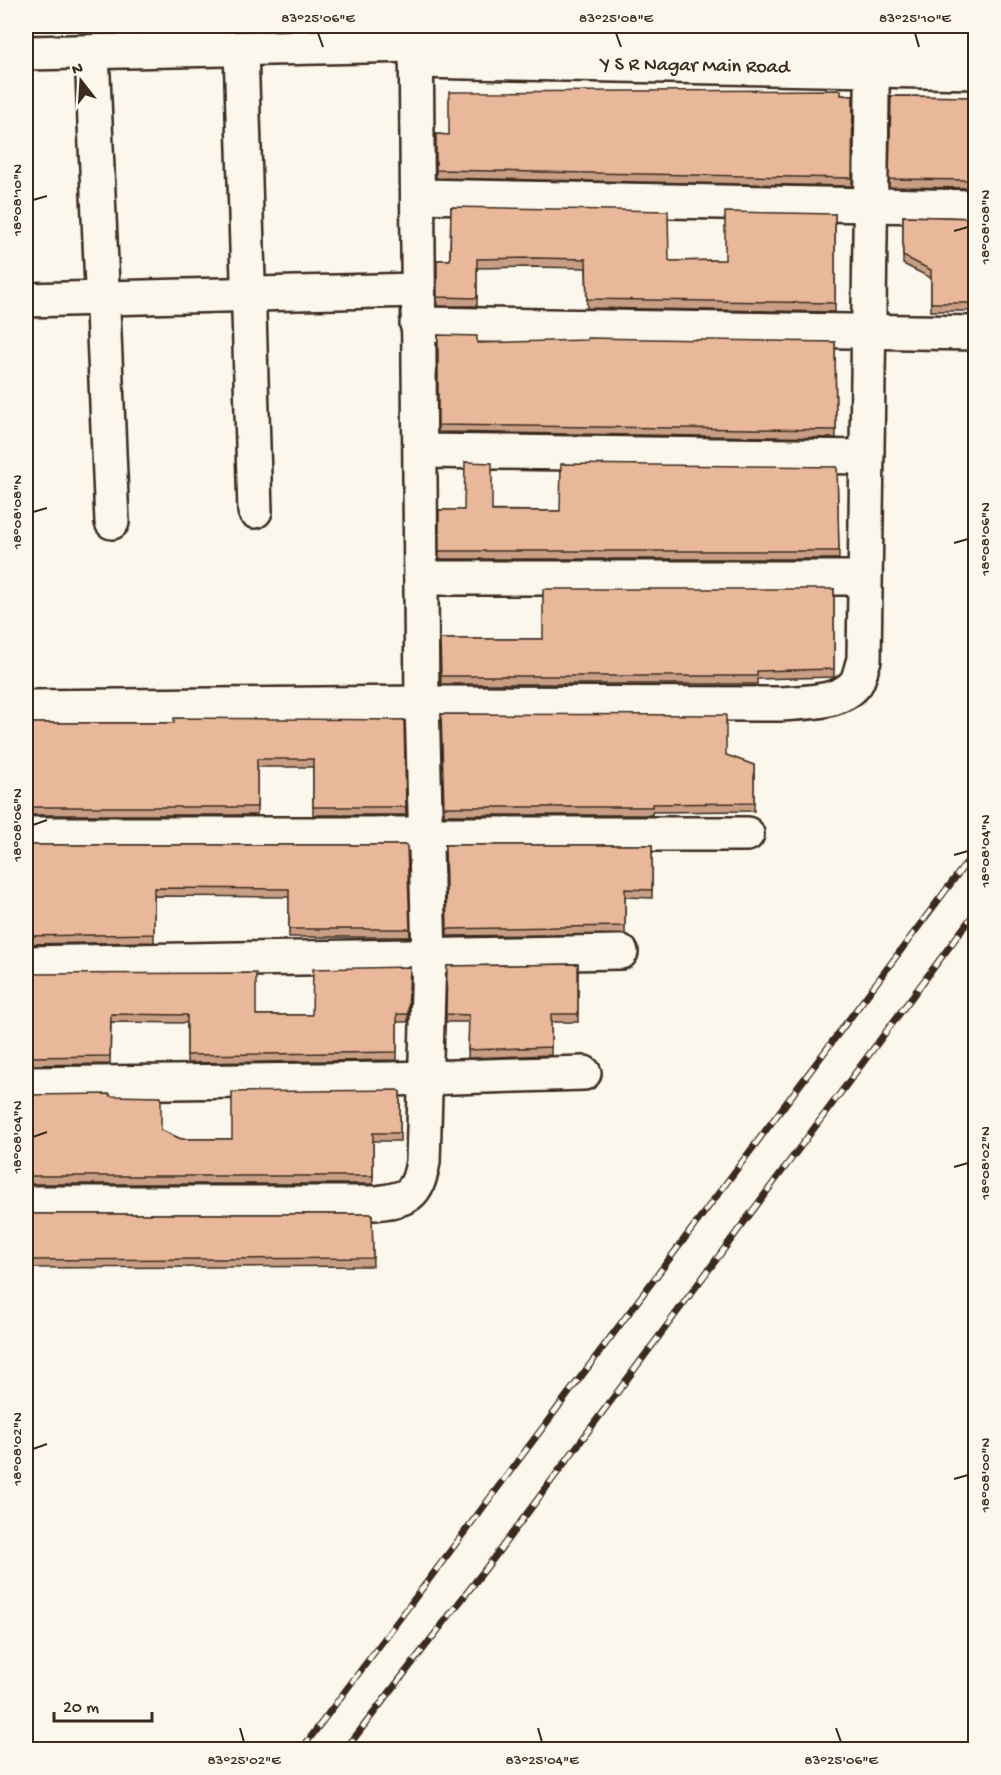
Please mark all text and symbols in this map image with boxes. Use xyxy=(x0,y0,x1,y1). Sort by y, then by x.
text: 83°25'06"E xyxy=(281,10,355,28)
text: 83°25'08"E xyxy=(579,10,654,28)
text: 83°25'10"E xyxy=(879,10,952,28)
north arrow xyxy=(51,51,111,111)
street label: Y S R Nagar Main Road xyxy=(598,54,792,80)
text: N xyxy=(70,59,86,81)
text: 18°08'10"N xyxy=(9,164,27,237)
text: 18°08'08"N xyxy=(977,190,995,265)
text: 18°08'08"N xyxy=(9,475,27,550)
text: 18°08'06"N xyxy=(977,502,995,577)
text: 18°08'06"N xyxy=(9,788,27,863)
text: 18°08'04"N xyxy=(977,814,995,889)
text: 18°08'04"N xyxy=(9,1100,27,1175)
text: 18°08'02"N xyxy=(977,1126,995,1201)
text: 18°08'02"N xyxy=(9,1412,27,1487)
text: 18°08'00"N xyxy=(977,1437,995,1513)
scale bar xyxy=(54,1685,152,1723)
text: 20 m xyxy=(63,1698,99,1719)
text: 83°25'02"E xyxy=(207,1752,281,1770)
text: 83°25'04"E xyxy=(506,1752,579,1770)
text: 83°25'06"E xyxy=(804,1752,878,1770)

